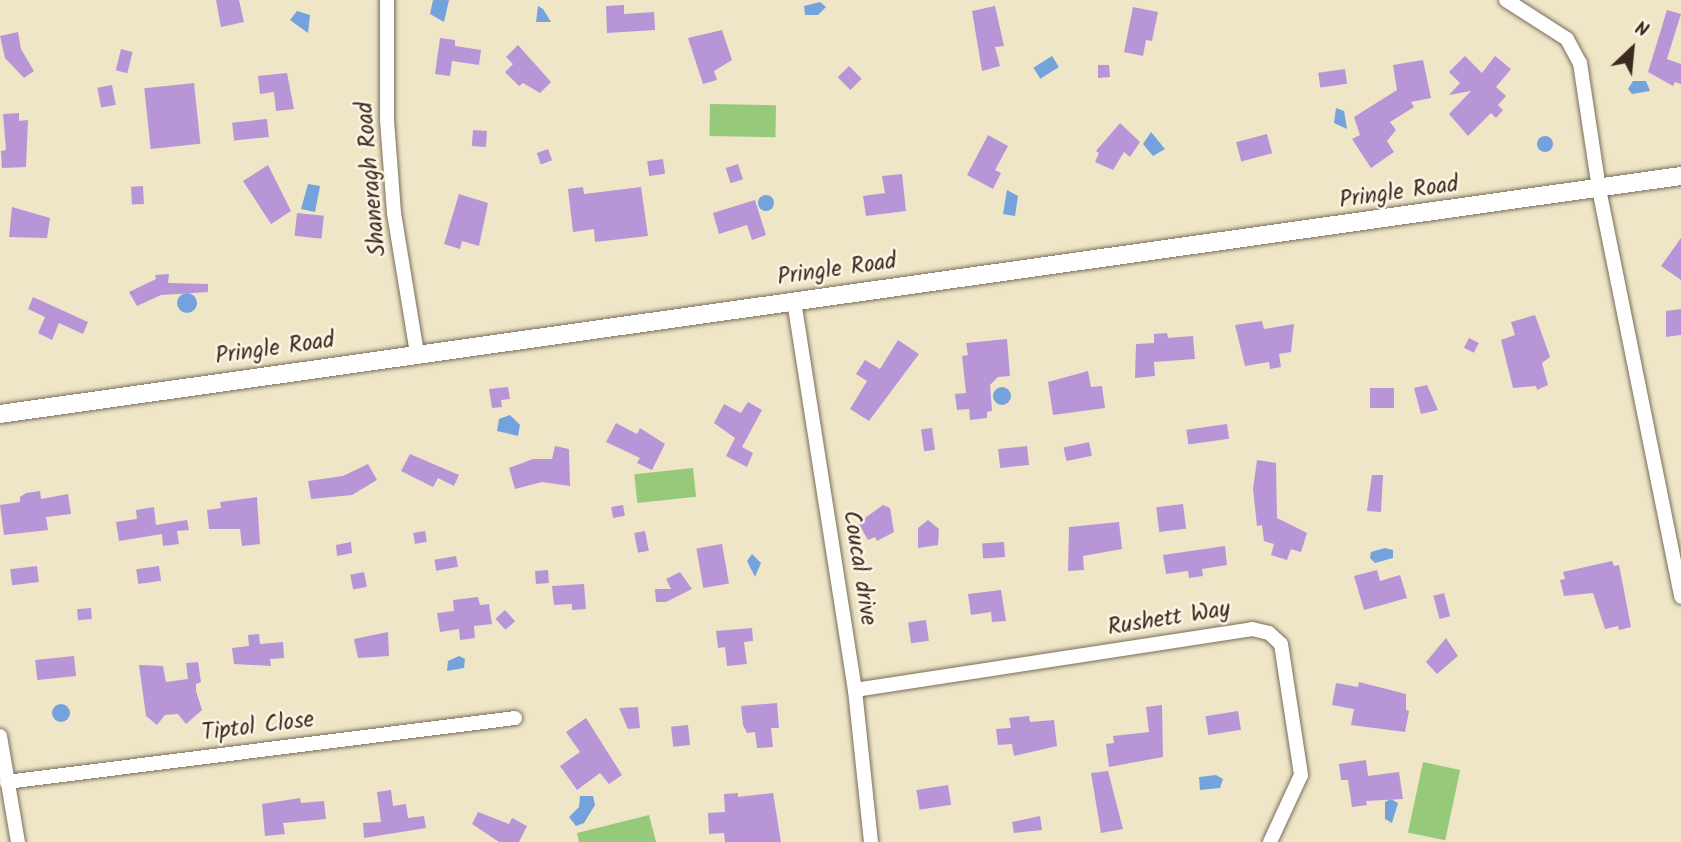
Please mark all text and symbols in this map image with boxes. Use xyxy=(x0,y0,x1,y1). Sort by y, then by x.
north arrow xyxy=(1597,14,1667,84)
text: N xyxy=(1629,14,1653,46)
street label: Shaneragh Road xyxy=(352,101,392,257)
street label: Pringle Road xyxy=(1338,171,1460,215)
street label: Pringle Road xyxy=(776,248,898,292)
street label: Pringle Road xyxy=(214,327,336,371)
street label: Coucal drive xyxy=(836,509,882,627)
street label: Rushett Way xyxy=(1106,596,1232,642)
street label: Tiptol Close xyxy=(200,706,316,748)

